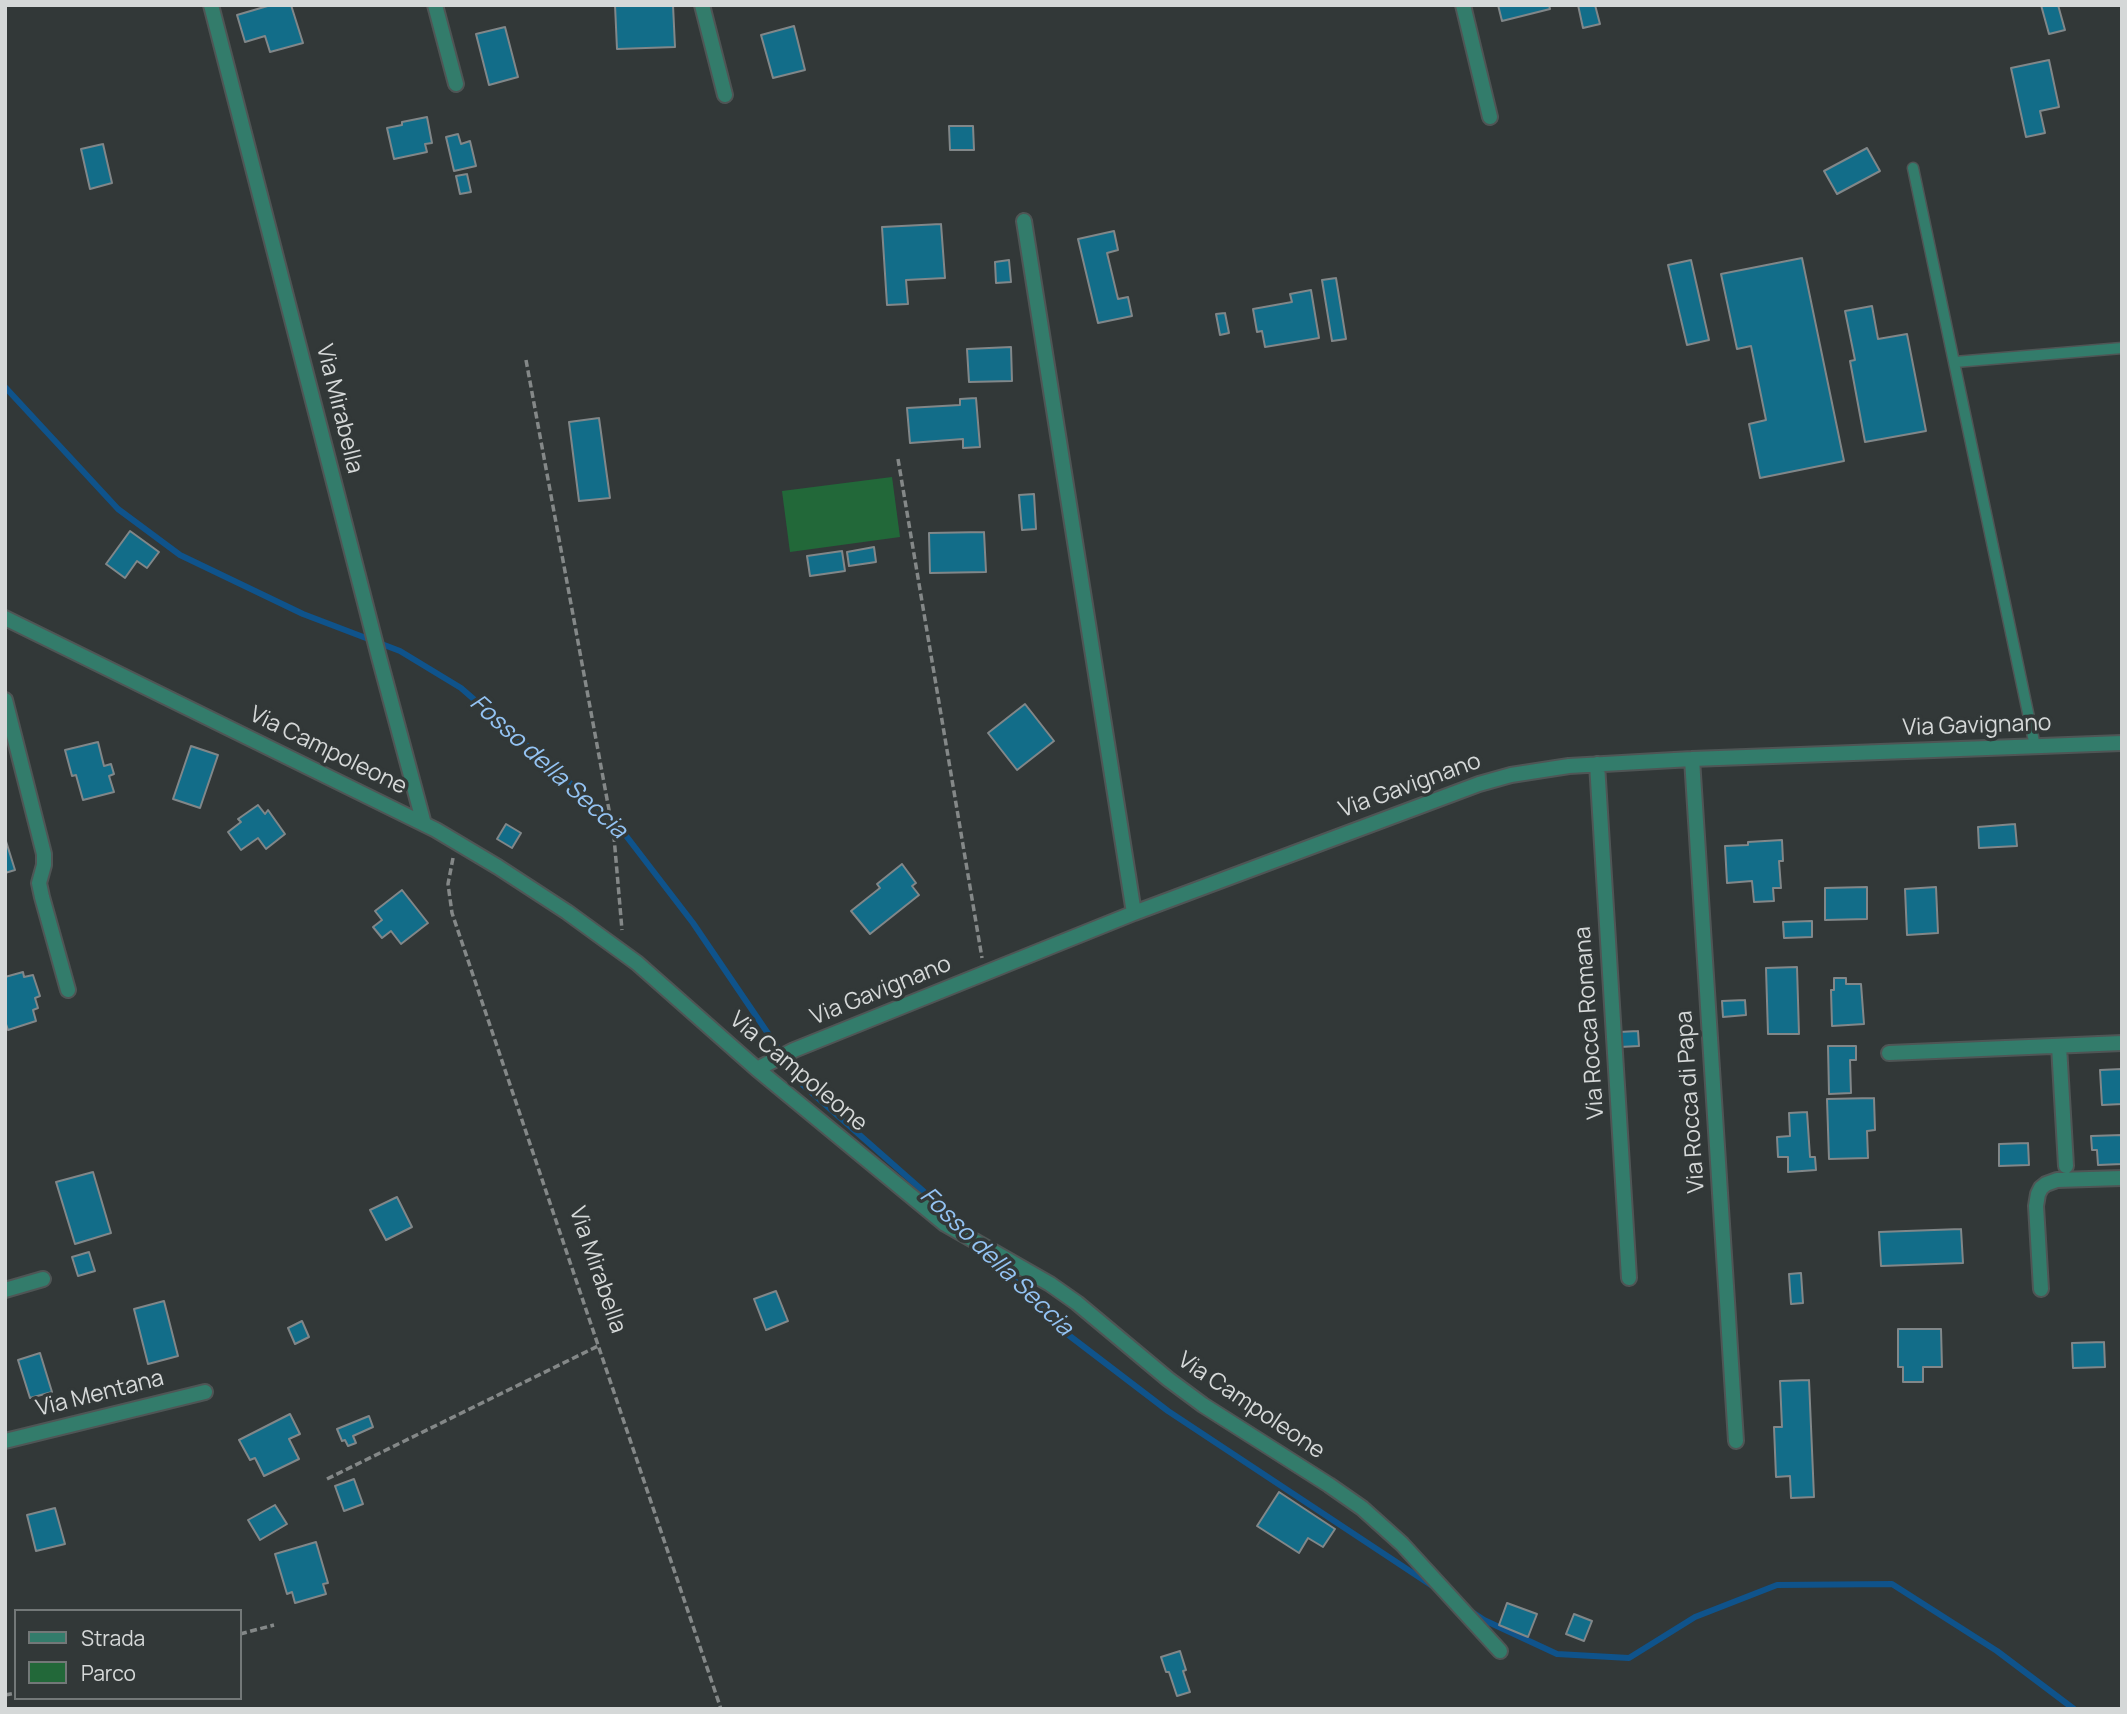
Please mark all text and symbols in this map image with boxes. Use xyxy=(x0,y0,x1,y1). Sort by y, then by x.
street label: Via Mirabella xyxy=(310,342,368,476)
water label: Fosso della Seccia xyxy=(464,689,632,845)
street label: Via Campoleone xyxy=(245,701,411,801)
street label: Via Gavignano xyxy=(1902,710,2052,742)
street label: Via Gavignano xyxy=(1335,748,1485,824)
street label: Via Rocca Romana xyxy=(1569,926,1611,1120)
street label: Via Gavignano xyxy=(807,950,955,1032)
street label: Via Campoleone xyxy=(723,1006,873,1138)
street label: Via Rocca di Papa xyxy=(1671,1010,1711,1194)
water label: Fosso della Seccia xyxy=(914,1182,1078,1342)
street label: Via Mirabella xyxy=(562,1203,632,1337)
street label: Via Campoleone xyxy=(1172,1347,1330,1465)
street label: Via Mentana xyxy=(33,1365,167,1423)
legend xyxy=(14,1609,242,1700)
text: Strada xyxy=(81,1624,145,1652)
text: Parco xyxy=(81,1659,136,1687)

